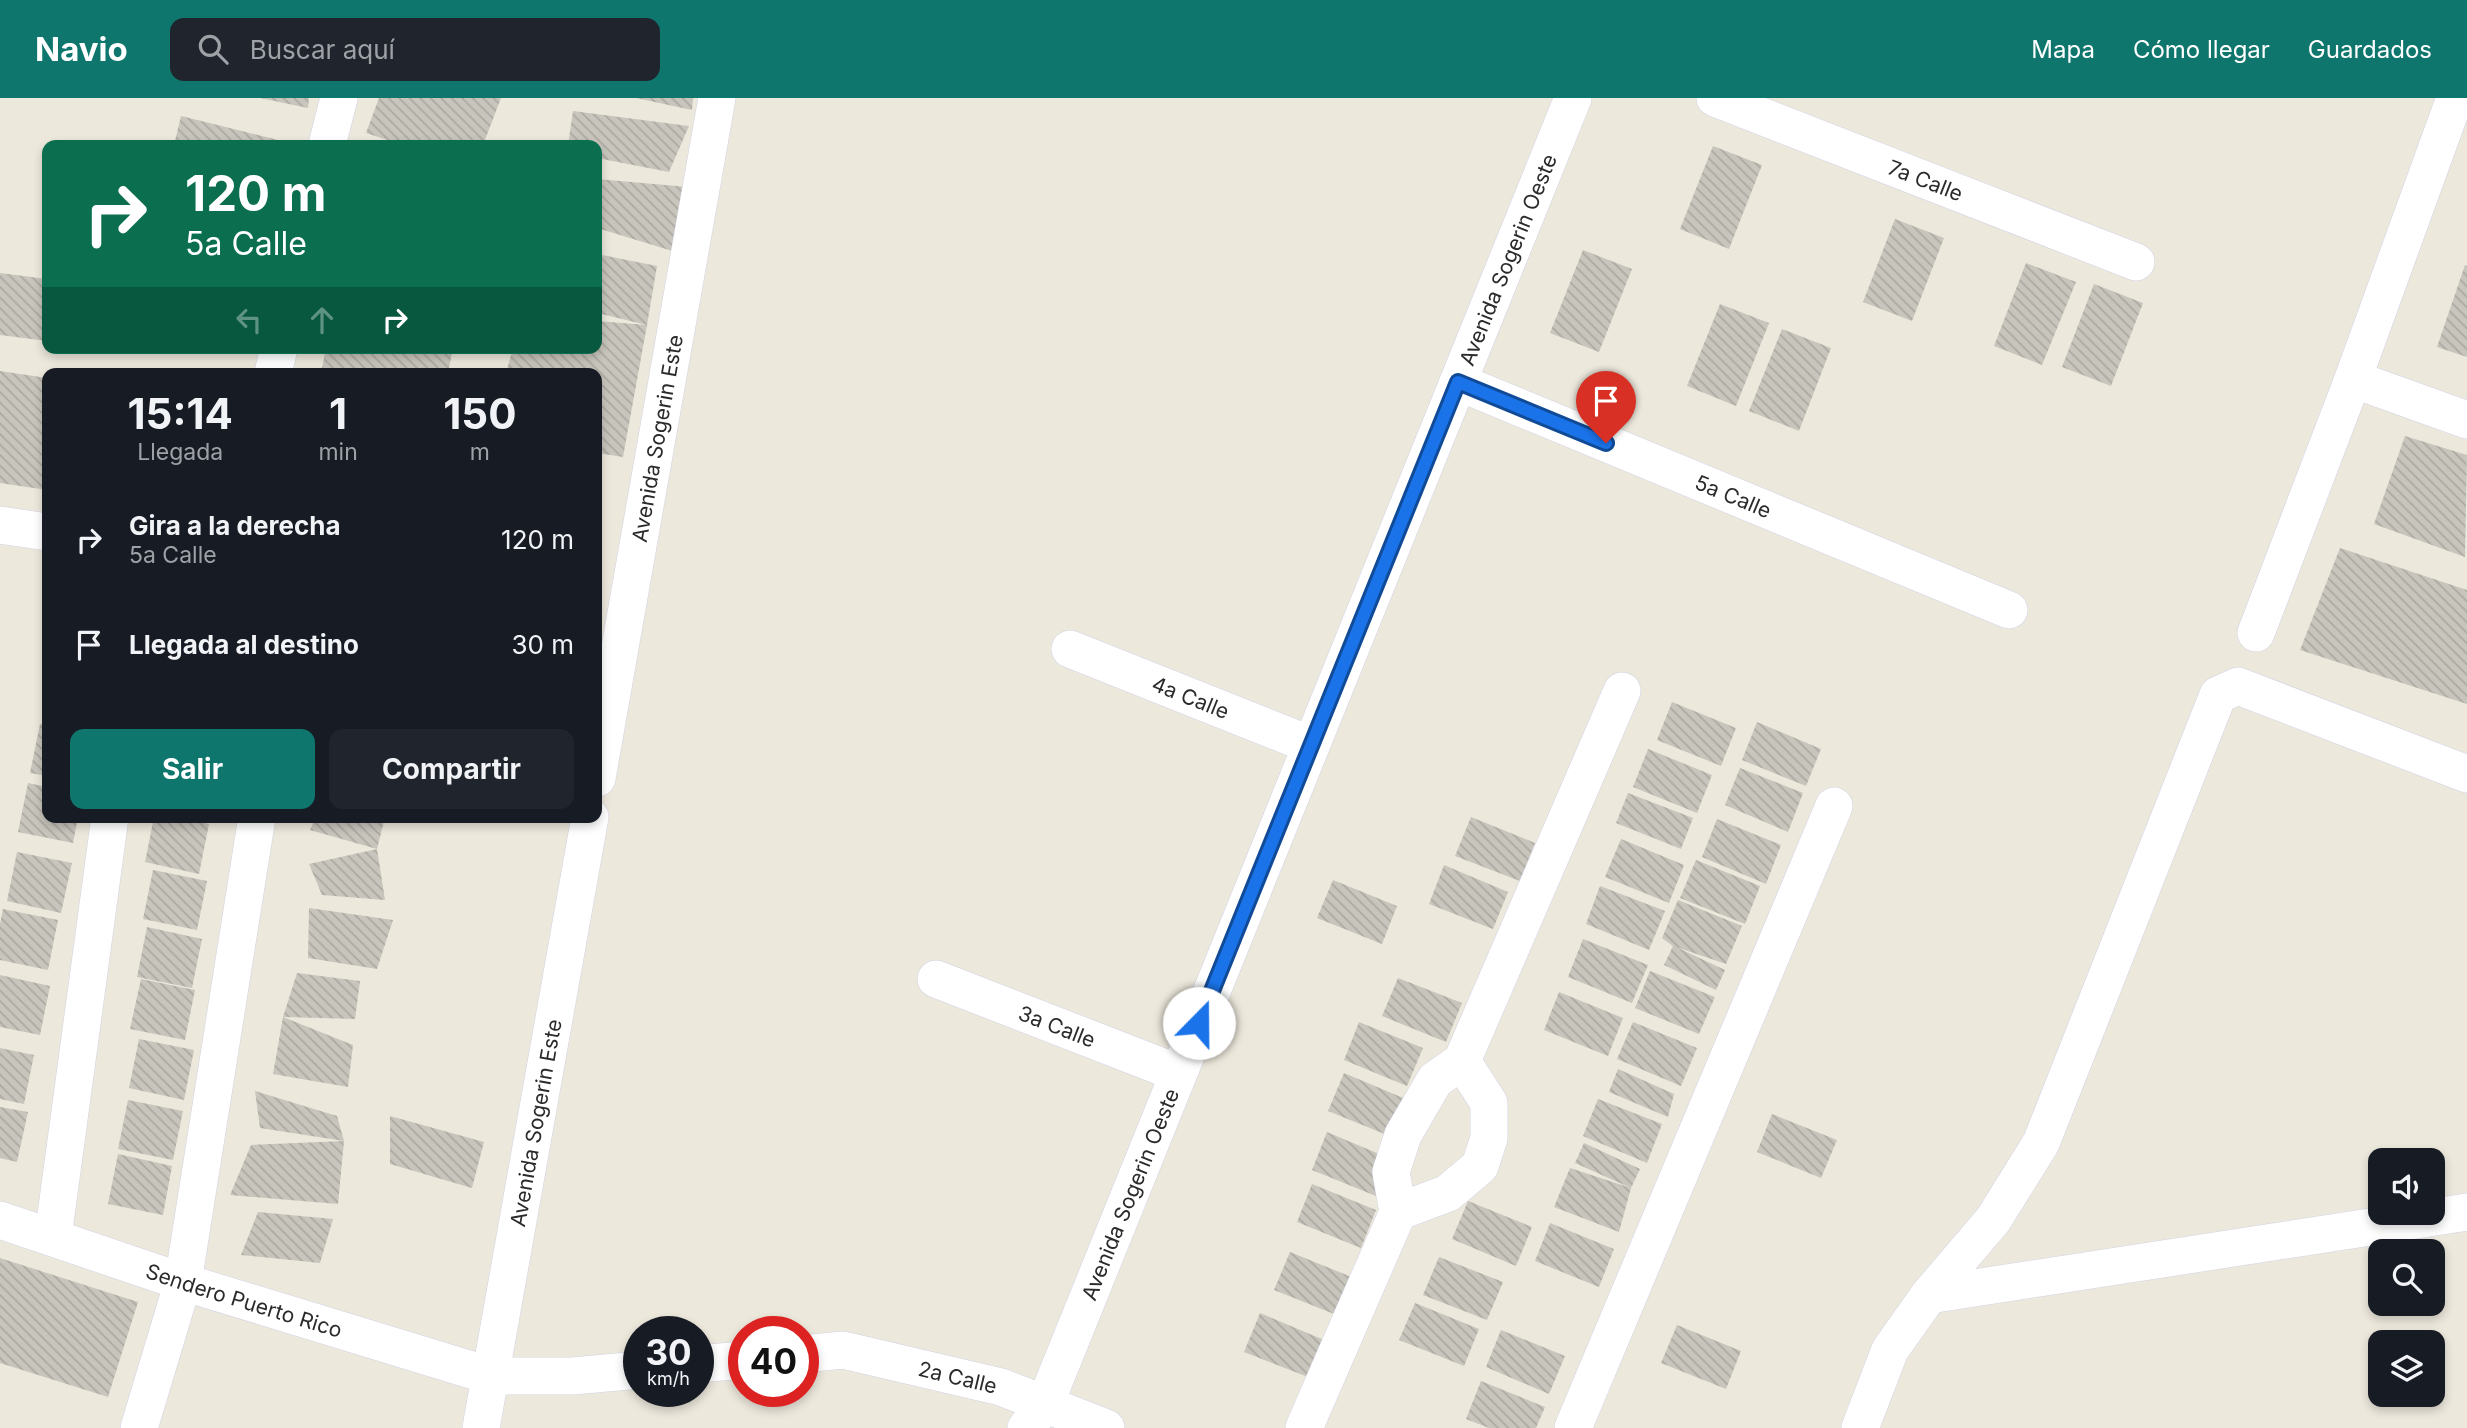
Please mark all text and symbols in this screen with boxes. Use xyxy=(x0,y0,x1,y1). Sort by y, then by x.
search box xyxy=(170,18,660,81)
text: Navio xyxy=(35,29,128,69)
icon: search xyxy=(194,30,232,68)
text: Buscar aquí xyxy=(250,34,395,65)
text: Mapa xyxy=(2031,35,2095,64)
text: Cómo llegar xyxy=(2133,35,2270,64)
text: Guardados xyxy=(2308,35,2432,64)
street label: Avenida Sogerin Oeste xyxy=(1454,150,1562,369)
street label: 7a Calle xyxy=(1885,154,1967,206)
text: 120 m xyxy=(185,164,326,223)
icon: right xyxy=(70,168,161,259)
text: 5a Calle xyxy=(185,224,307,263)
icon: left xyxy=(230,301,268,339)
icon: ahead xyxy=(303,301,341,339)
icon: right xyxy=(376,301,414,339)
street label: Avenida Sogerin Este xyxy=(626,333,688,544)
pin xyxy=(1576,371,1636,443)
icon: arrive xyxy=(1587,382,1625,420)
text: 15:14 xyxy=(127,388,233,439)
text: 1 xyxy=(329,388,347,439)
text: 150 xyxy=(443,388,517,439)
text: Llegada xyxy=(137,438,223,466)
text: min xyxy=(318,438,358,466)
text: m xyxy=(470,438,490,466)
street label: 5a Calle xyxy=(1692,469,1775,523)
text: Gira a la derecha xyxy=(129,510,341,541)
icon: right xyxy=(70,521,108,559)
text: 120 m xyxy=(501,524,574,555)
text: 5a Calle xyxy=(129,541,217,569)
icon: arrive xyxy=(70,626,108,664)
text: Llegada al destino xyxy=(129,629,359,660)
text: 30 m xyxy=(511,629,574,660)
street label: 4a Calle xyxy=(1149,671,1233,724)
button: Salir xyxy=(70,729,315,809)
button: Compartir xyxy=(329,729,574,809)
position arrow xyxy=(1162,986,1236,1060)
street label: 3a Calle xyxy=(1015,1000,1099,1052)
street label: Avenida Sogerin Este xyxy=(505,1017,566,1229)
street label: Avenida Sogerin Oeste xyxy=(1076,1085,1184,1304)
map controls xyxy=(2368,1148,2445,1407)
button: sound xyxy=(2368,1148,2445,1225)
button: search xyxy=(2368,1239,2445,1316)
street label: Sendero Puerto Rico xyxy=(143,1258,345,1342)
speed limit sign: 40 xyxy=(728,1316,819,1407)
button: layers xyxy=(2368,1330,2445,1407)
text: 30 xyxy=(645,1331,692,1373)
street label: 2a Calle xyxy=(916,1356,1000,1398)
text: km/h xyxy=(647,1368,690,1389)

